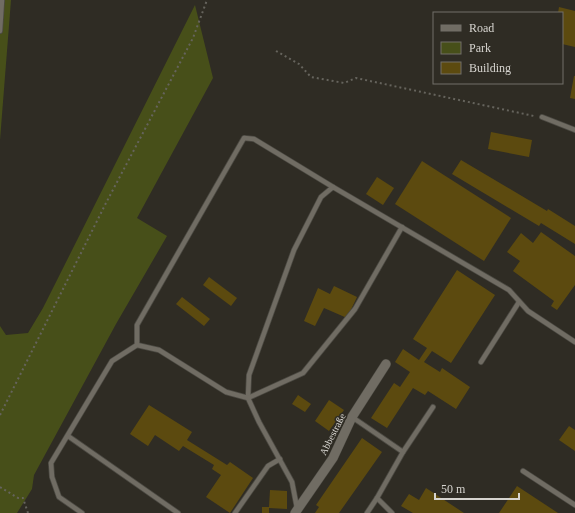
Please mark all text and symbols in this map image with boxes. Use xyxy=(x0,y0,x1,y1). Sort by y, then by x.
legend xyxy=(433,12,563,84)
text: Road xyxy=(469,21,494,35)
text: Park xyxy=(469,41,491,55)
text: Building xyxy=(469,61,511,75)
street label: Abbestraße xyxy=(317,411,348,457)
scale bar xyxy=(435,475,519,501)
text: 50 m xyxy=(441,482,466,496)

